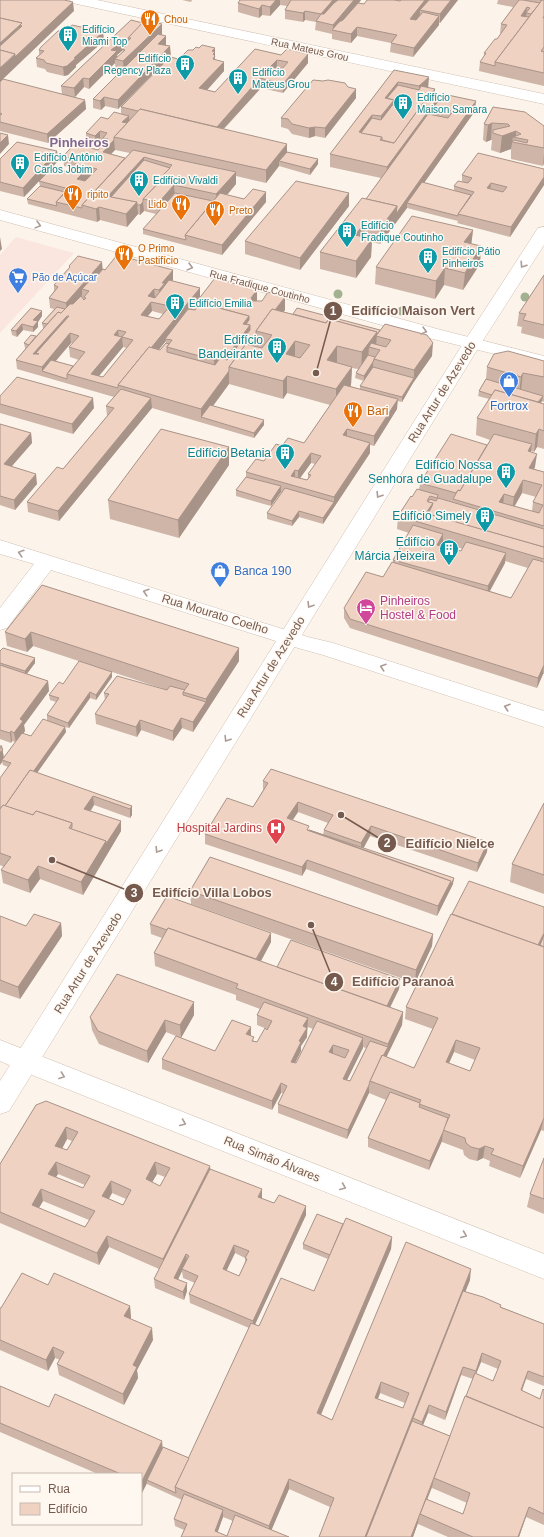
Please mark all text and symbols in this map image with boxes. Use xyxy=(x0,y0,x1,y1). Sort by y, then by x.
restaurant icon: Chou xyxy=(139,8,161,36)
place label: Chou xyxy=(164,14,188,25)
building icon: Edifício Miami Top xyxy=(57,24,79,52)
place label: Edifício Miami Top xyxy=(82,24,128,47)
street label: Rua Mateus Grou xyxy=(270,36,350,63)
place label: Edifício Regency Plaza xyxy=(104,53,171,76)
building icon: Edifício Regency Plaza xyxy=(174,53,196,81)
building icon: Edifício Mateus Grou xyxy=(227,67,249,95)
place label: Edifício Mateus Grou xyxy=(252,67,310,90)
building icon: Edifício Maison Samara xyxy=(392,92,414,120)
place label: Edifício Maison Samara xyxy=(417,92,487,115)
district label: Pinheiros xyxy=(49,135,109,150)
building icon: Edifício Antônio Carlos Jobim xyxy=(9,152,31,180)
place label: Edifício Antônio Carlos Jobim xyxy=(34,152,103,175)
building icon: Edifício Vivaldi xyxy=(128,169,150,197)
place label: Edifício Vivaldi xyxy=(153,175,218,186)
restaurant icon: ripito xyxy=(62,183,84,211)
place label: ripito xyxy=(87,189,109,200)
restaurant icon: Lido xyxy=(170,193,192,221)
place label: Lido xyxy=(148,199,167,210)
restaurant icon: Preto xyxy=(204,199,226,227)
place label: Preto xyxy=(229,205,253,216)
one-way arrow xyxy=(34,220,41,229)
building icon: Edifício Fradique Coutinho xyxy=(336,220,358,248)
place label: Edifício Fradique Coutinho xyxy=(361,220,444,243)
restaurant icon: O Primo Pastifício xyxy=(113,243,135,271)
place label: O Primo Pastifício xyxy=(138,243,179,266)
building icon: Edifício Pátio Pinheiros xyxy=(417,246,439,274)
place label: Edifício Pátio Pinheiros xyxy=(442,246,501,269)
one-way arrow xyxy=(520,261,528,268)
one-way arrow xyxy=(187,262,193,270)
supermarket icon: Pão de Açúcar xyxy=(7,266,29,294)
street label: Rua Fradique Coutinho xyxy=(209,268,312,305)
place label: Pão de Açúcar xyxy=(32,272,98,283)
building icon: Edifício Emilia xyxy=(164,292,186,320)
place label: Edifício Emilia xyxy=(189,298,252,309)
callout: Edifício Maison Vert xyxy=(323,298,482,323)
text: Edifício Maison Vert xyxy=(351,303,475,318)
text: 1 xyxy=(330,304,337,318)
one-way arrow xyxy=(420,326,427,334)
place label: Edifício Bandeirante xyxy=(198,333,263,361)
building icon: Edifício Bandeirante xyxy=(266,336,288,364)
street label: Rua Artur de Azevedo xyxy=(405,339,479,445)
shop icon: Fortrox xyxy=(498,370,520,398)
place label: Fortrox xyxy=(490,399,528,413)
restaurant icon: Bari xyxy=(342,400,364,428)
place label: Bari xyxy=(367,404,388,418)
building icon: Edifício Betania xyxy=(274,442,296,470)
place label: Edifício Betania xyxy=(188,446,271,460)
place label: Edifício Nossa Senhora de Guadalupe xyxy=(368,458,492,486)
building icon: Edifício Nossa Senhora de Guadalupe xyxy=(495,461,517,489)
one-way arrow xyxy=(376,491,383,498)
building icon: Edifício Simely xyxy=(474,505,496,533)
place label: Edifício Simely xyxy=(392,509,471,523)
place label: Edifício Márcia Teixeira xyxy=(355,535,435,563)
building icon: Edifício Márcia Teixeira xyxy=(438,538,460,566)
one-way arrow xyxy=(18,549,25,558)
shop icon: Banca 190 xyxy=(209,560,231,588)
place label: Banca 190 xyxy=(234,564,292,578)
one-way arrow xyxy=(142,588,149,597)
street label: Rua Mourato Coelho xyxy=(160,591,270,637)
place label: Pinheiros Hostel & Food xyxy=(380,594,456,622)
hotel icon: Pinheiros Hostel & Food xyxy=(355,597,377,625)
one-way arrow xyxy=(307,601,315,608)
street label: Rua Artur de Azevedo xyxy=(234,614,308,720)
one-way arrow xyxy=(380,663,387,672)
one-way arrow xyxy=(504,703,511,712)
one-way arrow xyxy=(224,735,231,742)
hospital icon: Hospital Jardins xyxy=(265,817,287,845)
place label: Hospital Jardins xyxy=(177,821,262,835)
callout: Edifício Nielce xyxy=(377,831,502,856)
text: 2 xyxy=(384,836,391,850)
text: Edifício Nielce xyxy=(406,836,494,851)
one-way arrow xyxy=(155,846,163,853)
callout: Edifício Villa Lobos xyxy=(124,880,280,905)
text: Edifício Villa Lobos xyxy=(152,885,272,900)
text: 3 xyxy=(131,886,138,900)
street label: Rua Artur de Azevedo xyxy=(51,910,125,1016)
callout: Edifício Paranoá xyxy=(324,969,462,994)
text: Edifício Paranoá xyxy=(352,974,455,989)
text: 4 xyxy=(331,975,338,989)
one-way arrow xyxy=(59,1071,66,1079)
one-way arrow xyxy=(180,1119,187,1127)
street label: Rua Simão Álvares xyxy=(222,1132,323,1185)
one-way arrow xyxy=(339,1183,346,1191)
one-way arrow xyxy=(460,1231,467,1239)
legend xyxy=(12,1473,142,1525)
text: Rua xyxy=(48,1482,70,1496)
text: Edifício xyxy=(48,1502,88,1516)

